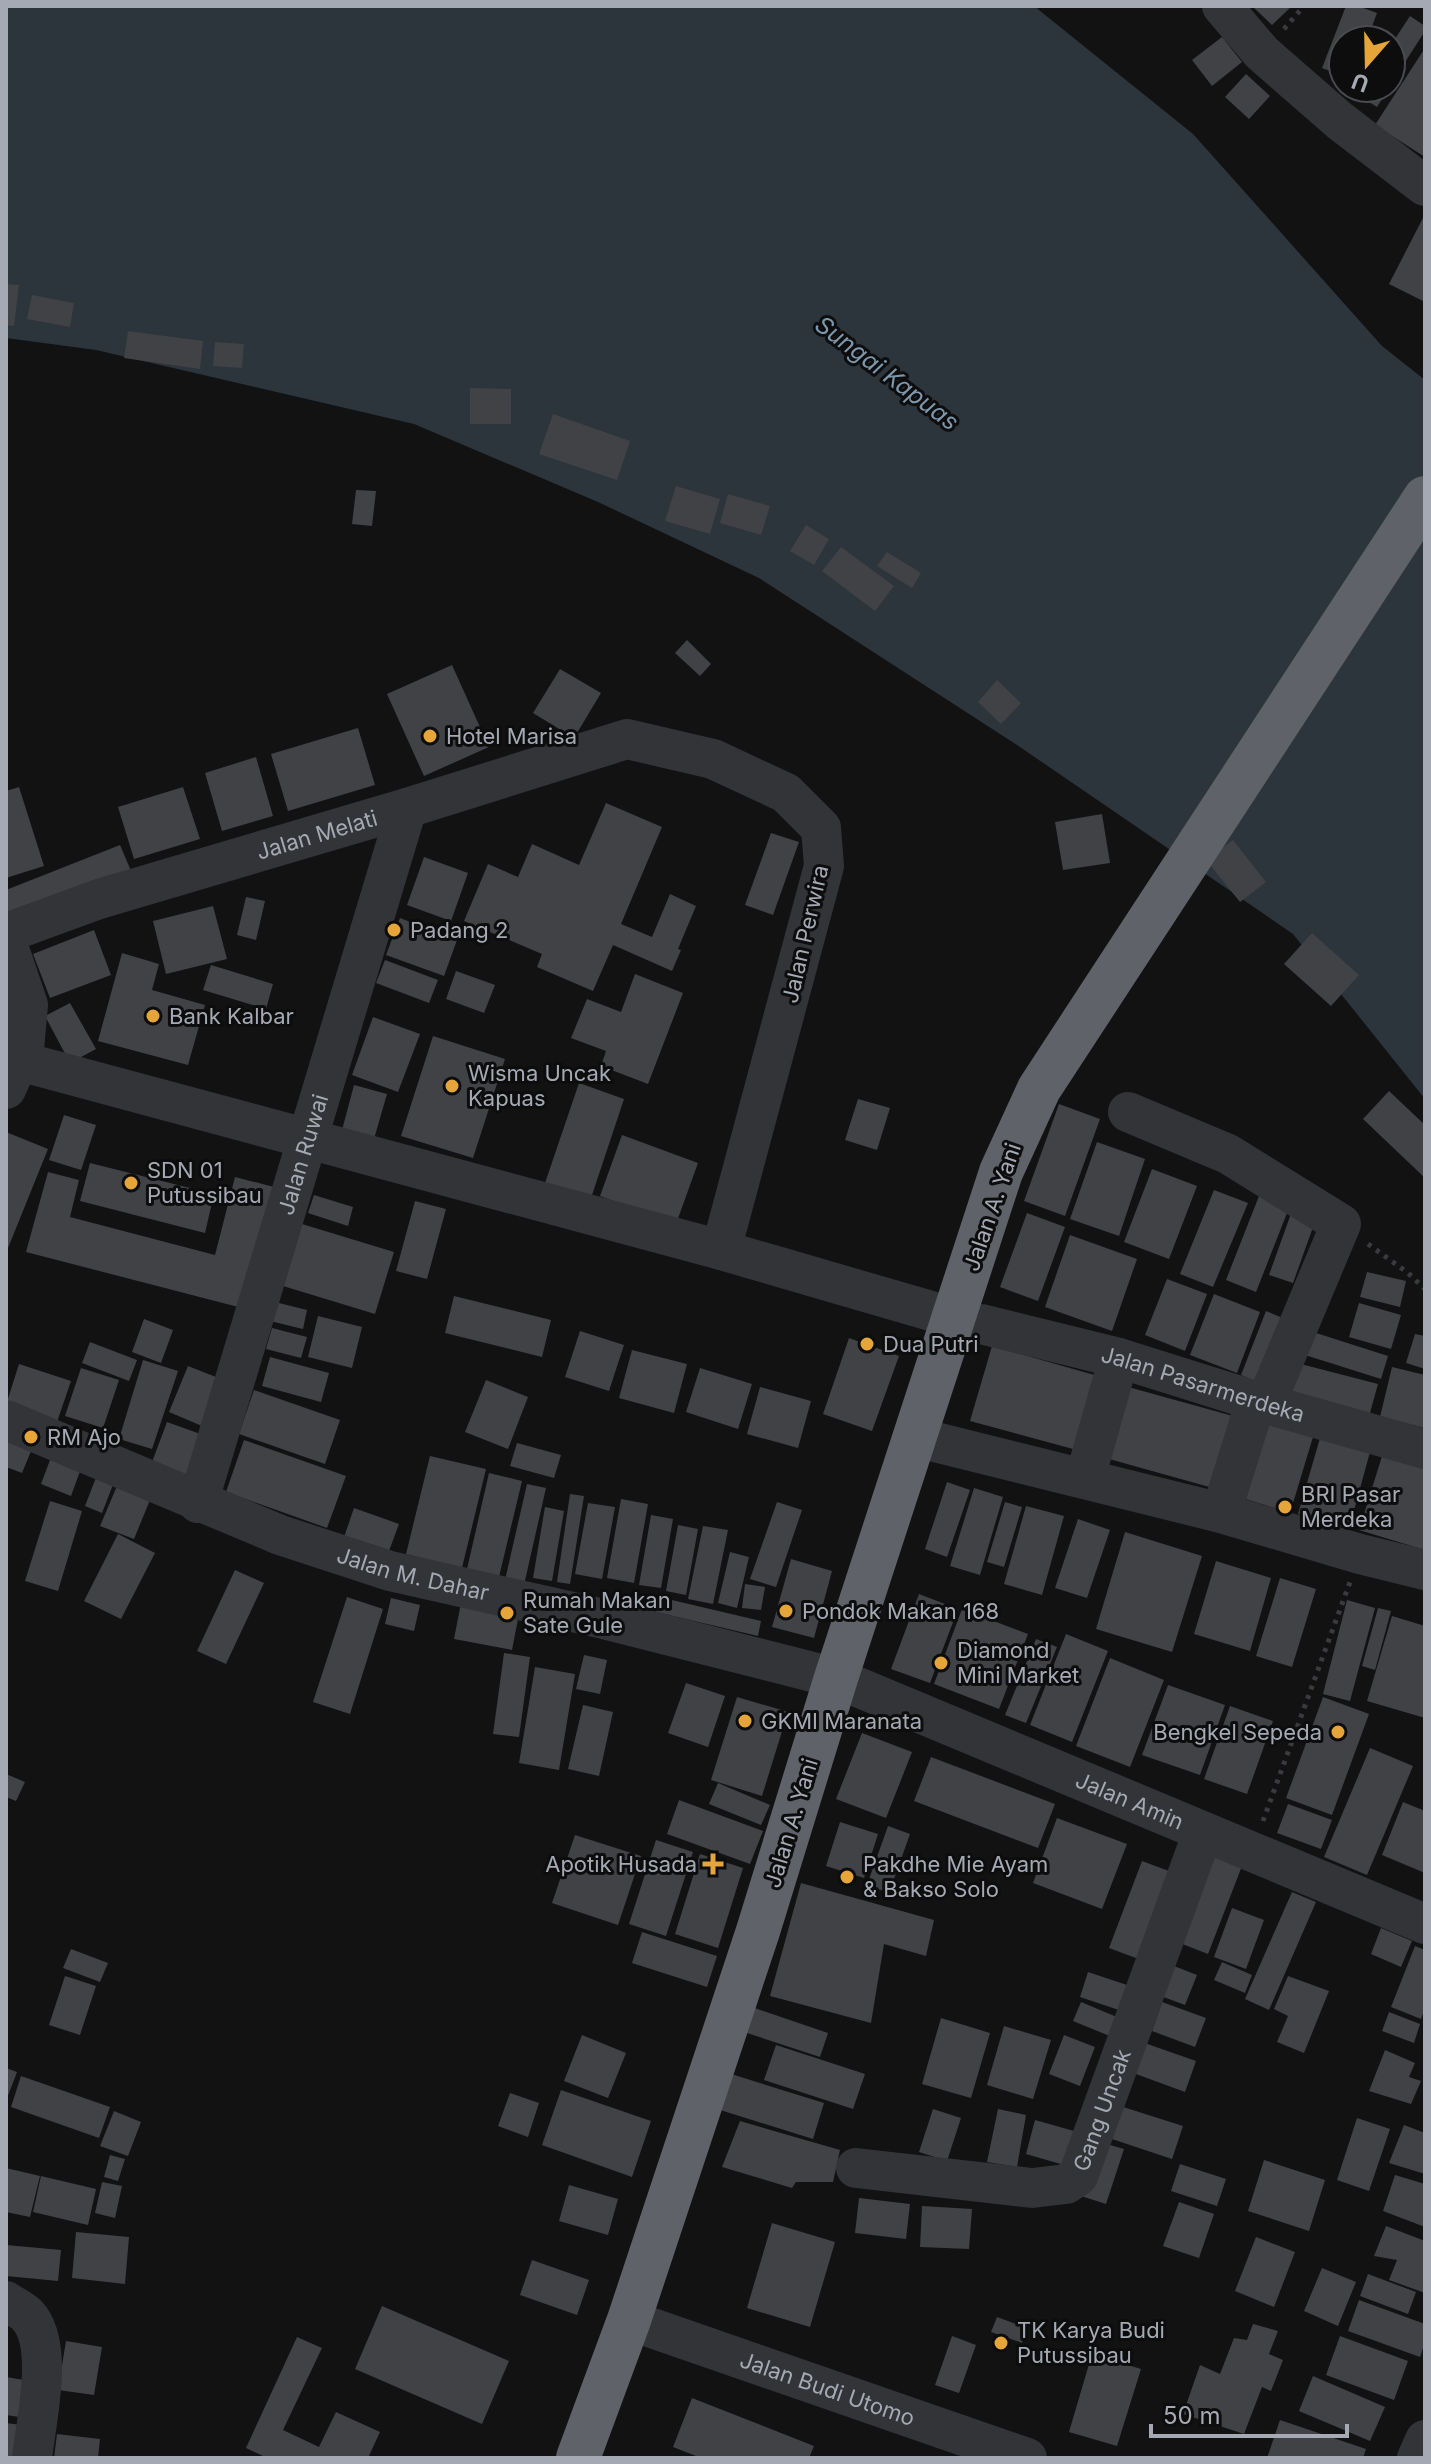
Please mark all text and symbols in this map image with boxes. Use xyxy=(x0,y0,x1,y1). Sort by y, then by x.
north arrow xyxy=(1327,24,1407,104)
text: U xyxy=(1348,68,1372,98)
water label: Sungai Kapuas xyxy=(810,310,964,436)
place label: Hotel Marisa xyxy=(446,723,577,749)
marker: Hotel Marisa xyxy=(421,727,439,745)
street label: Jalan Melati xyxy=(253,805,380,865)
street label: Jalan Perwira xyxy=(776,862,834,1006)
place label: Padang 2 xyxy=(410,917,508,943)
marker: Padang 2 xyxy=(385,921,403,939)
place label: Bank Kalbar xyxy=(169,1003,294,1029)
marker: Bank Kalbar xyxy=(144,1007,162,1025)
place label: Wisma Uncak Kapuas xyxy=(468,1060,611,1111)
marker: Wisma Uncak Kapuas xyxy=(443,1077,461,1095)
street label: Jalan Ruwai xyxy=(272,1091,333,1218)
street label: Jalan A. Yani xyxy=(958,1140,1026,1274)
place label: SDN 01 Putussibau xyxy=(147,1157,262,1208)
marker: SDN 01 Putussibau xyxy=(122,1174,140,1192)
place label: Dua Putri xyxy=(883,1331,979,1357)
marker: Dua Putri xyxy=(858,1335,876,1353)
street label: Jalan Pasarmerdeka xyxy=(1098,1341,1308,1427)
place label: RM Ajo xyxy=(47,1424,121,1450)
marker: RM Ajo xyxy=(22,1428,40,1446)
place label: BRI Pasar Merdeka xyxy=(1301,1481,1400,1532)
marker: BRI Pasar Merdeka xyxy=(1276,1498,1294,1516)
street label: Jalan M. Dahar xyxy=(334,1542,492,1606)
place label: Rumah Makan Sate Gule xyxy=(523,1587,671,1638)
place label: Pondok Makan 168 xyxy=(802,1598,999,1624)
marker: Pondok Makan 168 xyxy=(777,1602,795,1620)
marker: Rumah Makan Sate Gule xyxy=(498,1604,516,1622)
place label: Diamond Mini Market xyxy=(957,1637,1079,1688)
marker: Diamond Mini Market xyxy=(932,1654,950,1672)
place label: GKMI Maranata xyxy=(761,1708,922,1734)
marker: GKMI Maranata xyxy=(736,1712,754,1730)
place label: Bengkel Sepeda xyxy=(1153,1719,1322,1745)
marker: Bengkel Sepeda xyxy=(1329,1723,1347,1741)
street label: Jalan A. Yani xyxy=(759,1755,823,1891)
street label: Jalan Amin xyxy=(1072,1767,1188,1835)
place label: Apotik Husada xyxy=(545,1851,697,1877)
place label: Pakdhe Mie Ayam & Bakso Solo xyxy=(863,1851,1048,1902)
marker: Apotik Husada xyxy=(704,1855,722,1873)
marker: Pakdhe Mie Ayam & Bakso Solo xyxy=(838,1868,856,1886)
street label: Gang Uncak xyxy=(1068,2045,1136,2175)
place label: TK Karya Budi Putussibau xyxy=(1017,2317,1165,2368)
marker: TK Karya Budi Putussibau xyxy=(992,2334,1010,2352)
street label: Jalan Budi Utomo xyxy=(737,2346,918,2431)
scale bar xyxy=(1151,2388,1347,2438)
text: 50 m xyxy=(1163,2401,1221,2430)

